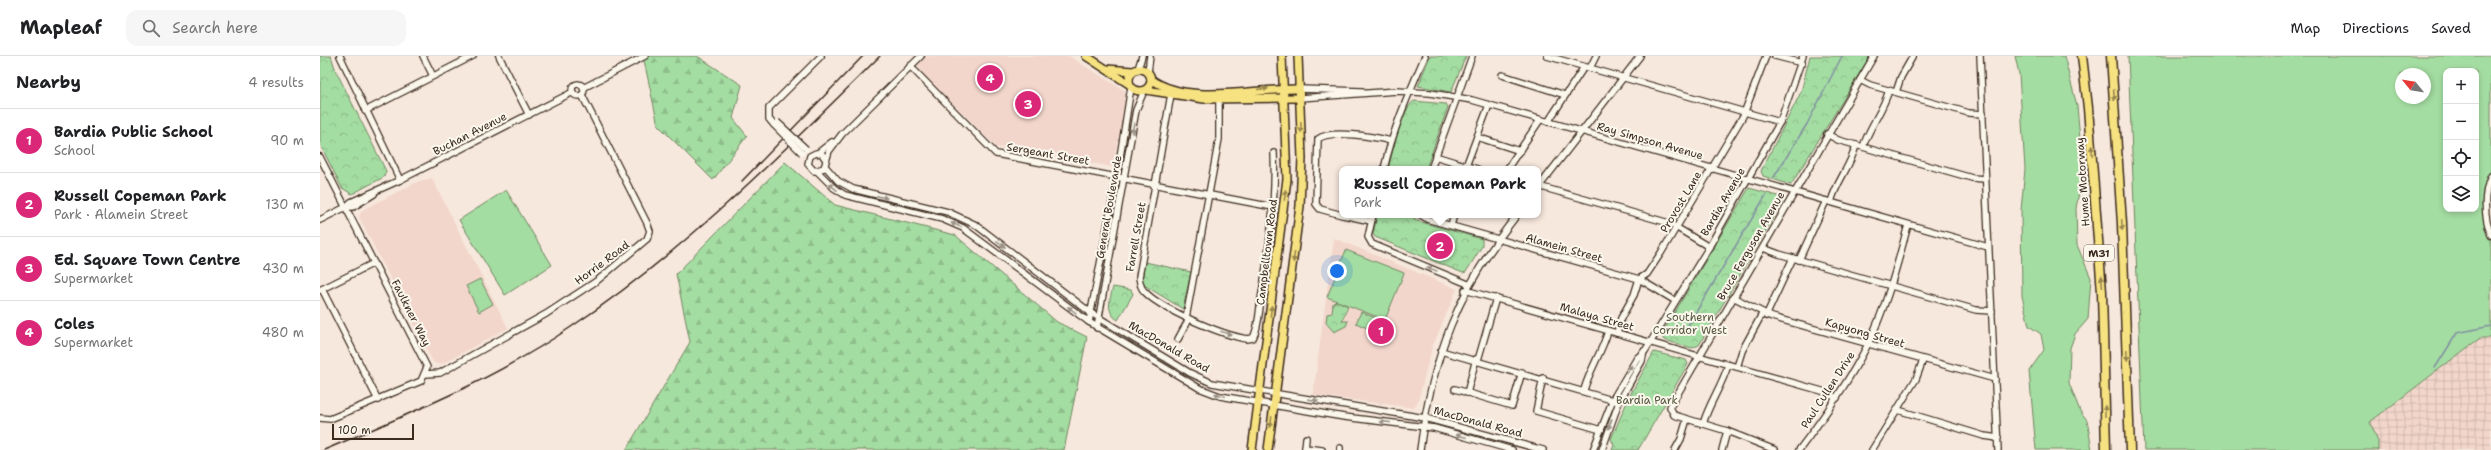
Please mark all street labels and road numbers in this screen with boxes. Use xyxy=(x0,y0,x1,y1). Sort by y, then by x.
street label: Buchan Avenue xyxy=(431,109,509,159)
street label: Ray Simpson Avenue xyxy=(1595,119,1705,163)
street label: Hume Motorway xyxy=(2072,137,2094,227)
street label: Sergeant Street xyxy=(1005,139,1091,169)
street label: General Boulevarde xyxy=(1093,154,1125,260)
street label: Bardia Avenue xyxy=(1697,165,1749,239)
street label: Provost Lane xyxy=(1657,168,1705,236)
street label: Bruce Ferguson Avenue xyxy=(1714,189,1788,303)
street label: Campbelltown Road xyxy=(1253,198,1281,306)
street label: Farrell Street xyxy=(1122,201,1150,273)
street label: Alamein Street xyxy=(1524,230,1604,266)
street label: Horrie Road xyxy=(572,238,632,288)
road number: M31 xyxy=(2084,245,2114,261)
street label: Faulkner Way xyxy=(388,277,434,349)
street label: Malaya Street xyxy=(1558,299,1636,335)
street label: Kapyong Street xyxy=(1823,314,1907,352)
street label: MacDonald Road xyxy=(1126,318,1212,376)
street label: Paul Cullen Drive xyxy=(1797,349,1859,431)
street label: MacDonald Road xyxy=(1432,403,1524,441)

